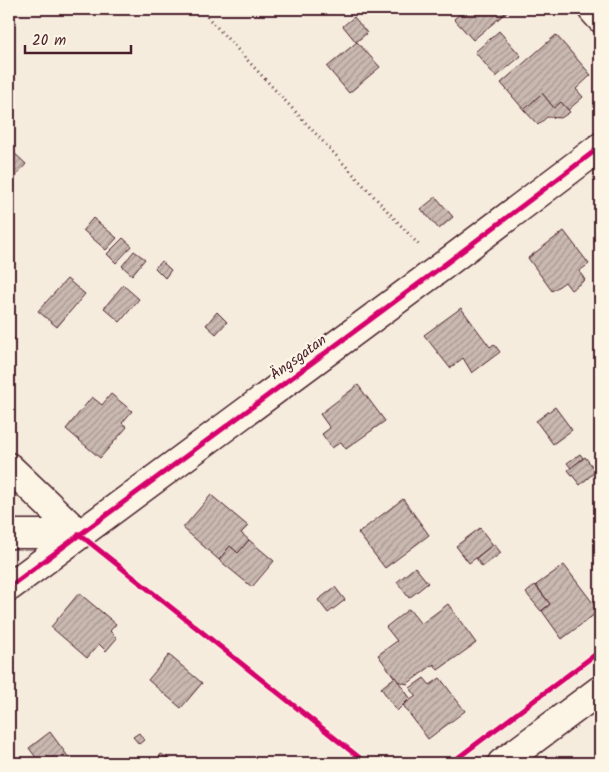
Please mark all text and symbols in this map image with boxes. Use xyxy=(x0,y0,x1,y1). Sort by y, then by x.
scale bar xyxy=(25,22,131,54)
text: 20 m xyxy=(32,29,66,53)
street label: Ängsgatan xyxy=(265,329,332,387)

